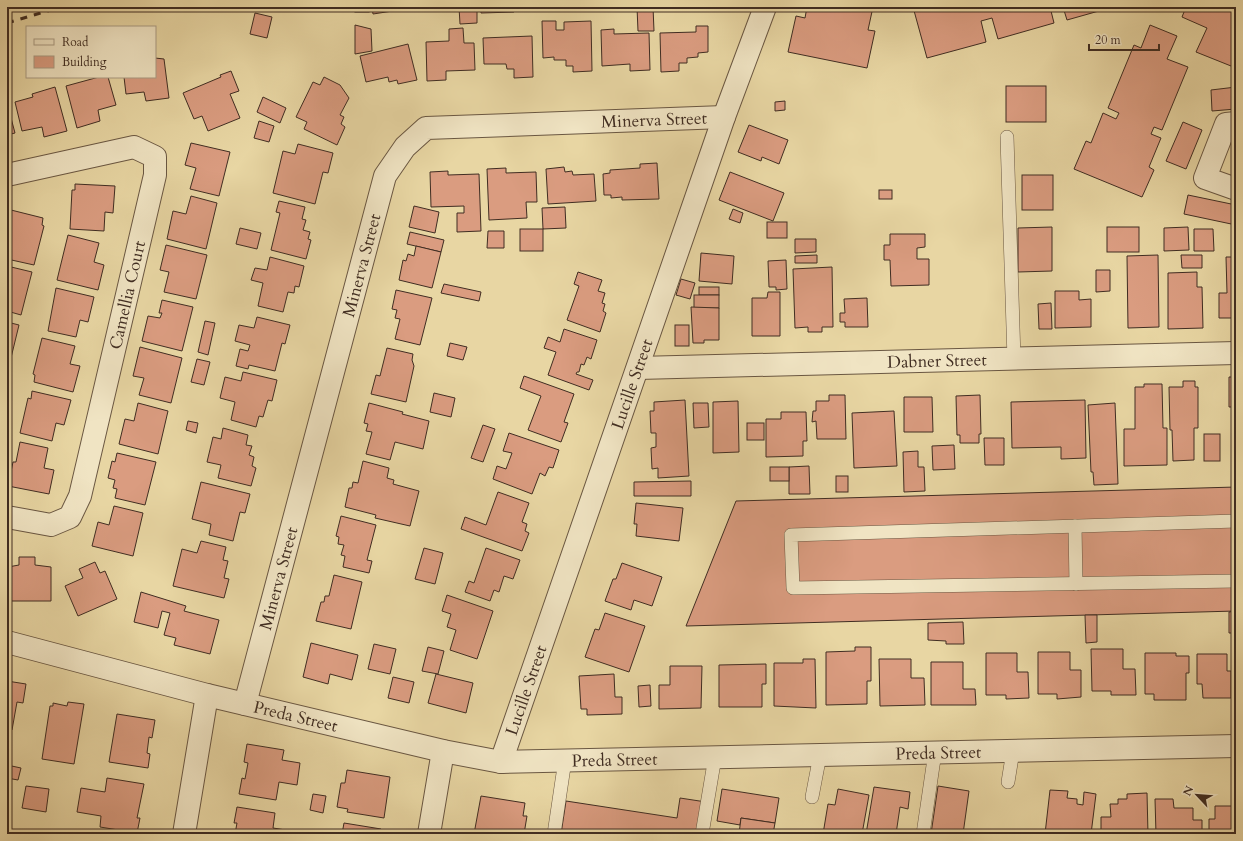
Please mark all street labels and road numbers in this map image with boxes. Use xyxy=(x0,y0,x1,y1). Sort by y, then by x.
street label: Minerva Street xyxy=(601,107,708,134)
street label: Minerva Street xyxy=(337,211,387,319)
street label: Camellia Court xyxy=(104,238,151,352)
street label: Lucille Street xyxy=(606,335,659,432)
street label: Dabner Street xyxy=(887,348,988,374)
street label: Minerva Street xyxy=(254,524,304,633)
street label: Lucille Street xyxy=(500,642,553,739)
street label: Preda Street xyxy=(251,695,341,738)
street label: Preda Street xyxy=(895,741,982,765)
street label: Preda Street xyxy=(571,748,658,772)

